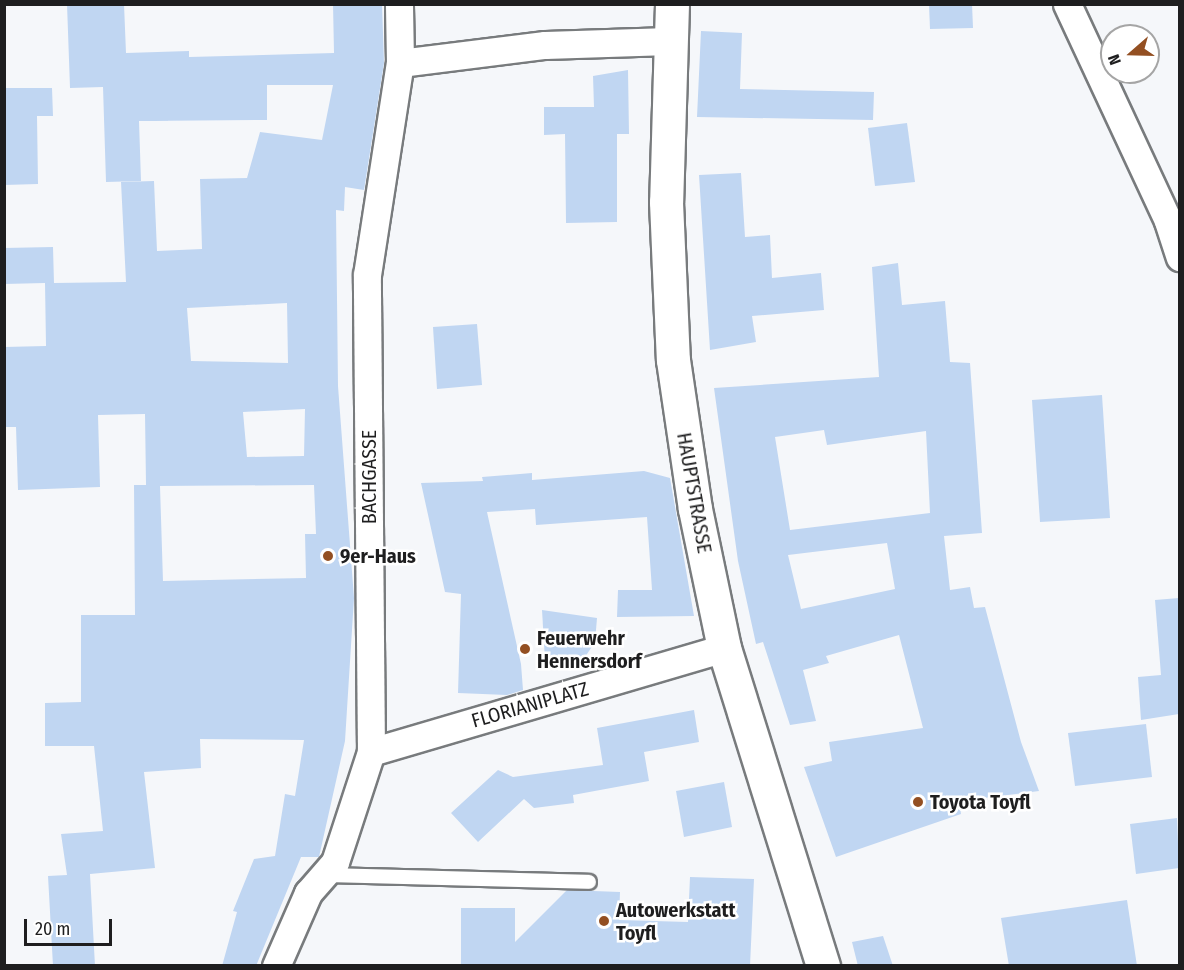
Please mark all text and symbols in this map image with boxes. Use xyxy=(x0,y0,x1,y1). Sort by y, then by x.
north arrow xyxy=(1100,24,1160,84)
text: N xyxy=(1104,52,1125,67)
street label: BACHGASSE xyxy=(357,430,381,524)
street label: HAUPTSTRASSE xyxy=(672,431,716,555)
place label: 9er-Haus xyxy=(340,544,416,568)
marker: 9er-Haus xyxy=(321,549,335,563)
place label: Feuerwehr Hennersdorf xyxy=(537,626,642,673)
marker: Feuerwehr Hennersdorf xyxy=(518,642,532,656)
street label: FLORIANIPLATZ xyxy=(469,677,591,733)
place label: Toyota Toyfl xyxy=(930,790,1031,814)
marker: Toyota Toyfl xyxy=(911,795,925,809)
place label: Autowerkstatt Toyfl xyxy=(616,898,735,945)
scale bar xyxy=(27,907,116,945)
marker: Autowerkstatt Toyfl xyxy=(597,914,611,928)
text: 20 m xyxy=(35,918,70,940)

